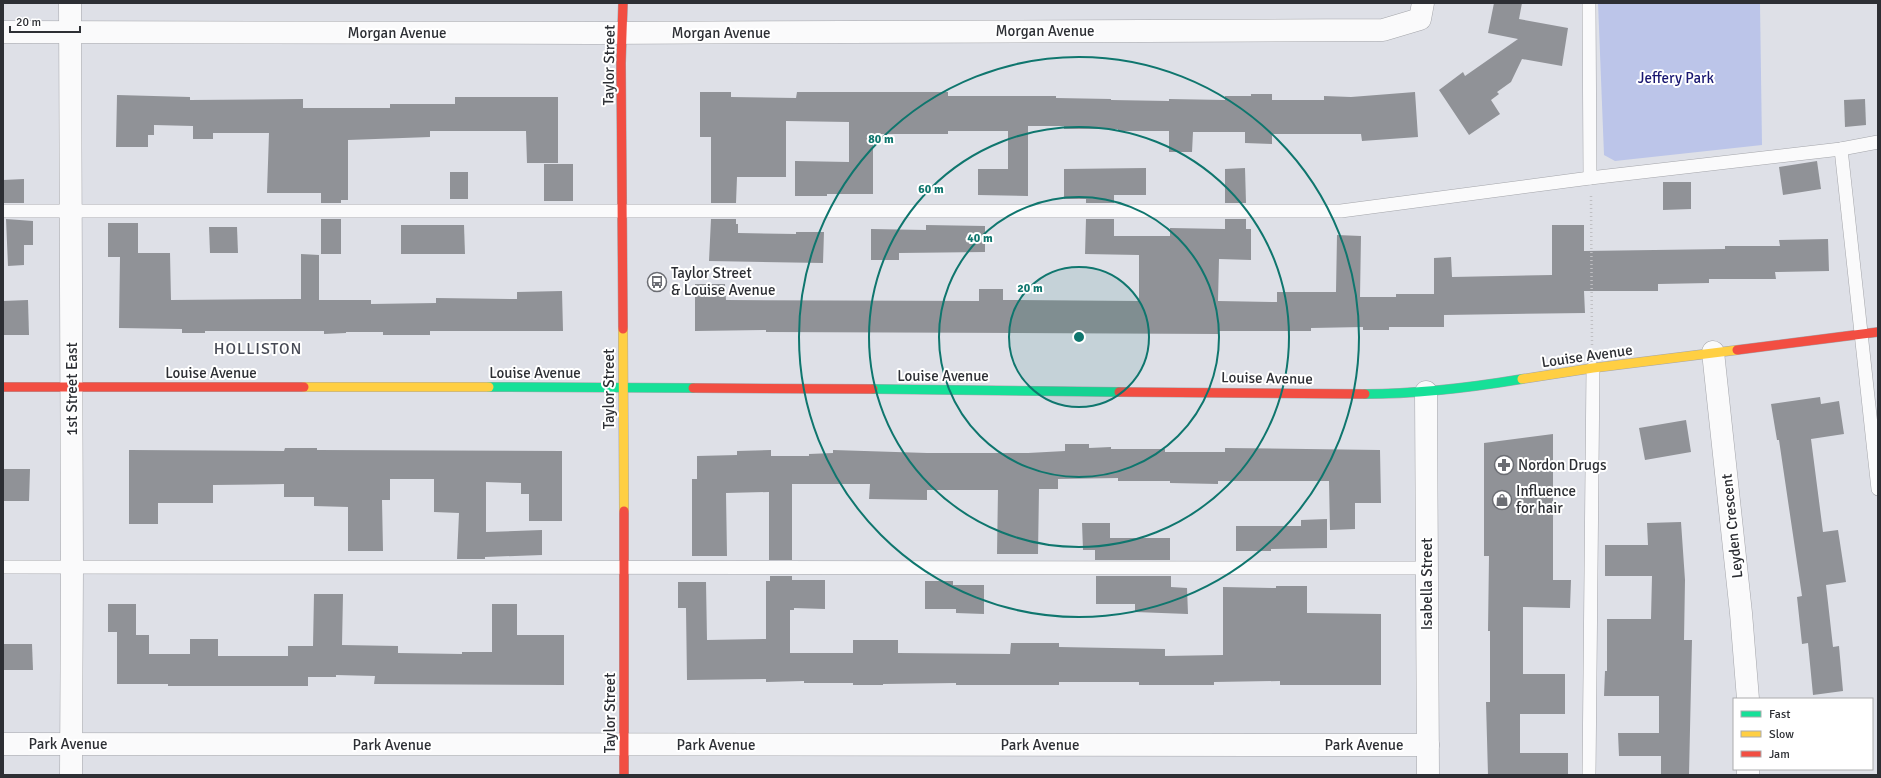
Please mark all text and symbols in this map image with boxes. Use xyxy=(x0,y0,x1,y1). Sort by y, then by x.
scale bar xyxy=(10,8,80,34)
text: 20 m xyxy=(16,15,41,30)
street label: Morgan Avenue xyxy=(995,22,1095,40)
street label: Morgan Avenue xyxy=(347,24,447,42)
street label: Morgan Avenue xyxy=(671,24,771,42)
street label: Taylor Street xyxy=(599,25,619,105)
park label: Jeffery Park xyxy=(1638,69,1715,87)
text: 80 m xyxy=(868,132,894,147)
text: 60 m xyxy=(918,182,944,197)
text: 40 m xyxy=(967,231,993,246)
place label: Taylor Street & Louise Avenue xyxy=(671,264,775,299)
bus stop icon: Taylor Street & Louise Avenue xyxy=(646,271,668,293)
text: 20 m xyxy=(1017,281,1043,296)
centre of rings xyxy=(1072,330,1086,344)
district label: HOLLISTON xyxy=(214,339,302,359)
street label: Louise Avenue xyxy=(1540,341,1634,371)
street label: 1st Street East xyxy=(63,342,81,436)
street label: Taylor Street xyxy=(600,349,618,429)
street label: Louise Avenue xyxy=(165,364,257,382)
street label: Louise Avenue xyxy=(489,364,581,382)
street label: Louise Avenue xyxy=(897,367,989,385)
street label: Louise Avenue xyxy=(1221,368,1313,388)
pharmacy icon: Nordon Drugs xyxy=(1493,454,1515,476)
place label: Nordon Drugs xyxy=(1518,456,1607,474)
street label: Leyden Crescent xyxy=(1718,473,1746,579)
place label: Influence for hair xyxy=(1516,482,1576,517)
shop icon: Influence for hair xyxy=(1491,489,1513,511)
street label: Isabella Street xyxy=(1418,538,1436,630)
street label: Taylor Street xyxy=(601,673,619,753)
legend xyxy=(1733,698,1873,770)
text: Fast xyxy=(1769,707,1790,722)
text: Slow xyxy=(1769,727,1794,742)
street label: Park Avenue xyxy=(28,735,108,753)
street label: Park Avenue xyxy=(352,736,432,754)
street label: Park Avenue xyxy=(676,736,756,754)
street label: Park Avenue xyxy=(1000,736,1080,754)
street label: Park Avenue xyxy=(1324,736,1404,754)
text: Jam xyxy=(1769,747,1790,762)

